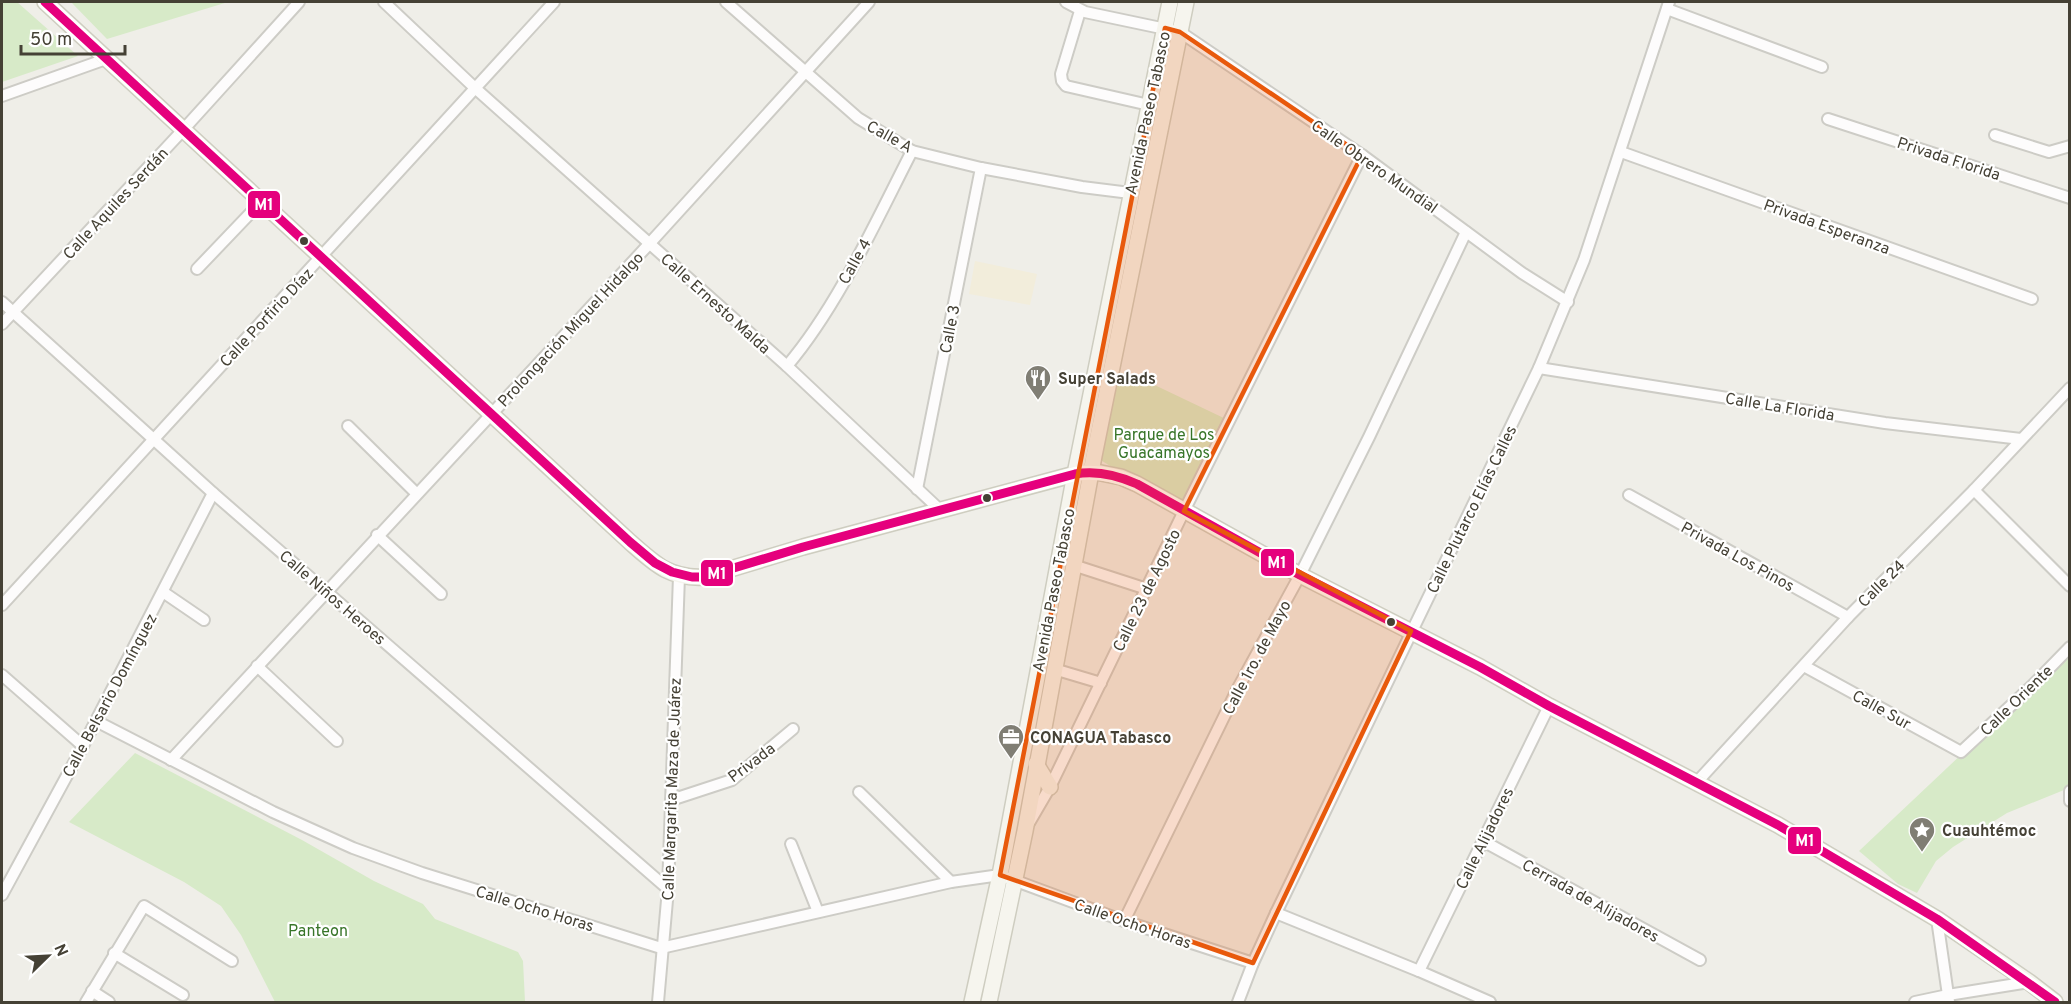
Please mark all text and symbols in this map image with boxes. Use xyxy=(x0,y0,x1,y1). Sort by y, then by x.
scale bar xyxy=(21,18,124,56)
text: 50 m xyxy=(30,29,72,52)
street label: Avenida Paseo Tabasco xyxy=(1122,30,1176,197)
street label: Calle Obrero Mundial xyxy=(1307,116,1441,219)
street label: Calle A xyxy=(862,117,916,159)
street label: Privada Florida xyxy=(1894,134,2003,186)
street label: Calle Aquiles Serdán xyxy=(59,144,174,265)
line badge: M1 xyxy=(247,190,281,219)
text: M1 xyxy=(254,196,274,216)
street label: Privada Esperanza xyxy=(1760,196,1892,260)
unlabelled marker xyxy=(298,235,310,247)
street label: Calle 4 xyxy=(835,235,877,288)
street label: Prolongación Miguel Hidalgo xyxy=(494,249,649,412)
street label: Calle Ernesto Malda xyxy=(656,250,774,359)
street label: Calle Porfirio Díaz xyxy=(216,265,319,372)
street label: Calle 3 xyxy=(936,303,965,355)
restaurant icon: Super Salads xyxy=(1023,363,1053,401)
place label: Super Salads xyxy=(1058,370,1156,390)
street label: Calle La Florida xyxy=(1724,389,1836,426)
street label: Calle Plutarco Elías Calles xyxy=(1423,423,1522,597)
park label: Parque de Los Guacamayos xyxy=(1113,426,1215,464)
unlabelled marker xyxy=(981,492,993,504)
street label: Avenida Paseo Tabasco xyxy=(1029,507,1081,674)
street label: Privada Los Pinos xyxy=(1677,518,1797,597)
street label: Calle 23 de Agosto xyxy=(1109,526,1186,655)
street label: Calle Niños Heroes xyxy=(274,547,389,650)
line badge: M1 xyxy=(1260,548,1295,577)
text: M1 xyxy=(1267,554,1287,574)
street label: Calle 24 xyxy=(1854,556,1910,612)
line badge: M1 xyxy=(700,559,734,587)
text: M1 xyxy=(707,565,727,585)
street label: Calle 1ro. de Mayo xyxy=(1219,597,1296,719)
street label: Calle Belsario Domínguez xyxy=(59,611,162,781)
unlabelled marker xyxy=(1385,616,1397,628)
street label: Calle Oriente xyxy=(1977,662,2058,741)
street label: Calle Margarita Maza de Juárez xyxy=(659,677,687,901)
street label: Calle Sur xyxy=(1848,686,1914,735)
office icon: CONAGUA Tabasco xyxy=(996,722,1026,760)
place label: CONAGUA Tabasco xyxy=(1030,729,1171,749)
street label: Privada xyxy=(725,739,780,788)
street label: Calle Alijadores xyxy=(1453,785,1519,893)
place icon: Cuauhtémoc xyxy=(1907,815,1937,853)
place label: Cuauhtémoc xyxy=(1942,822,2036,842)
line badge: M1 xyxy=(1787,826,1822,855)
text: M1 xyxy=(1795,832,1815,852)
street label: Cerrada de Alijadores xyxy=(1518,856,1662,948)
street label: Calle Ocho Horas xyxy=(473,882,596,937)
street label: Calle Ocho Horas xyxy=(1071,895,1194,954)
park label: Panteon xyxy=(288,922,348,942)
north arrow xyxy=(18,926,78,986)
text: N xyxy=(48,941,71,960)

